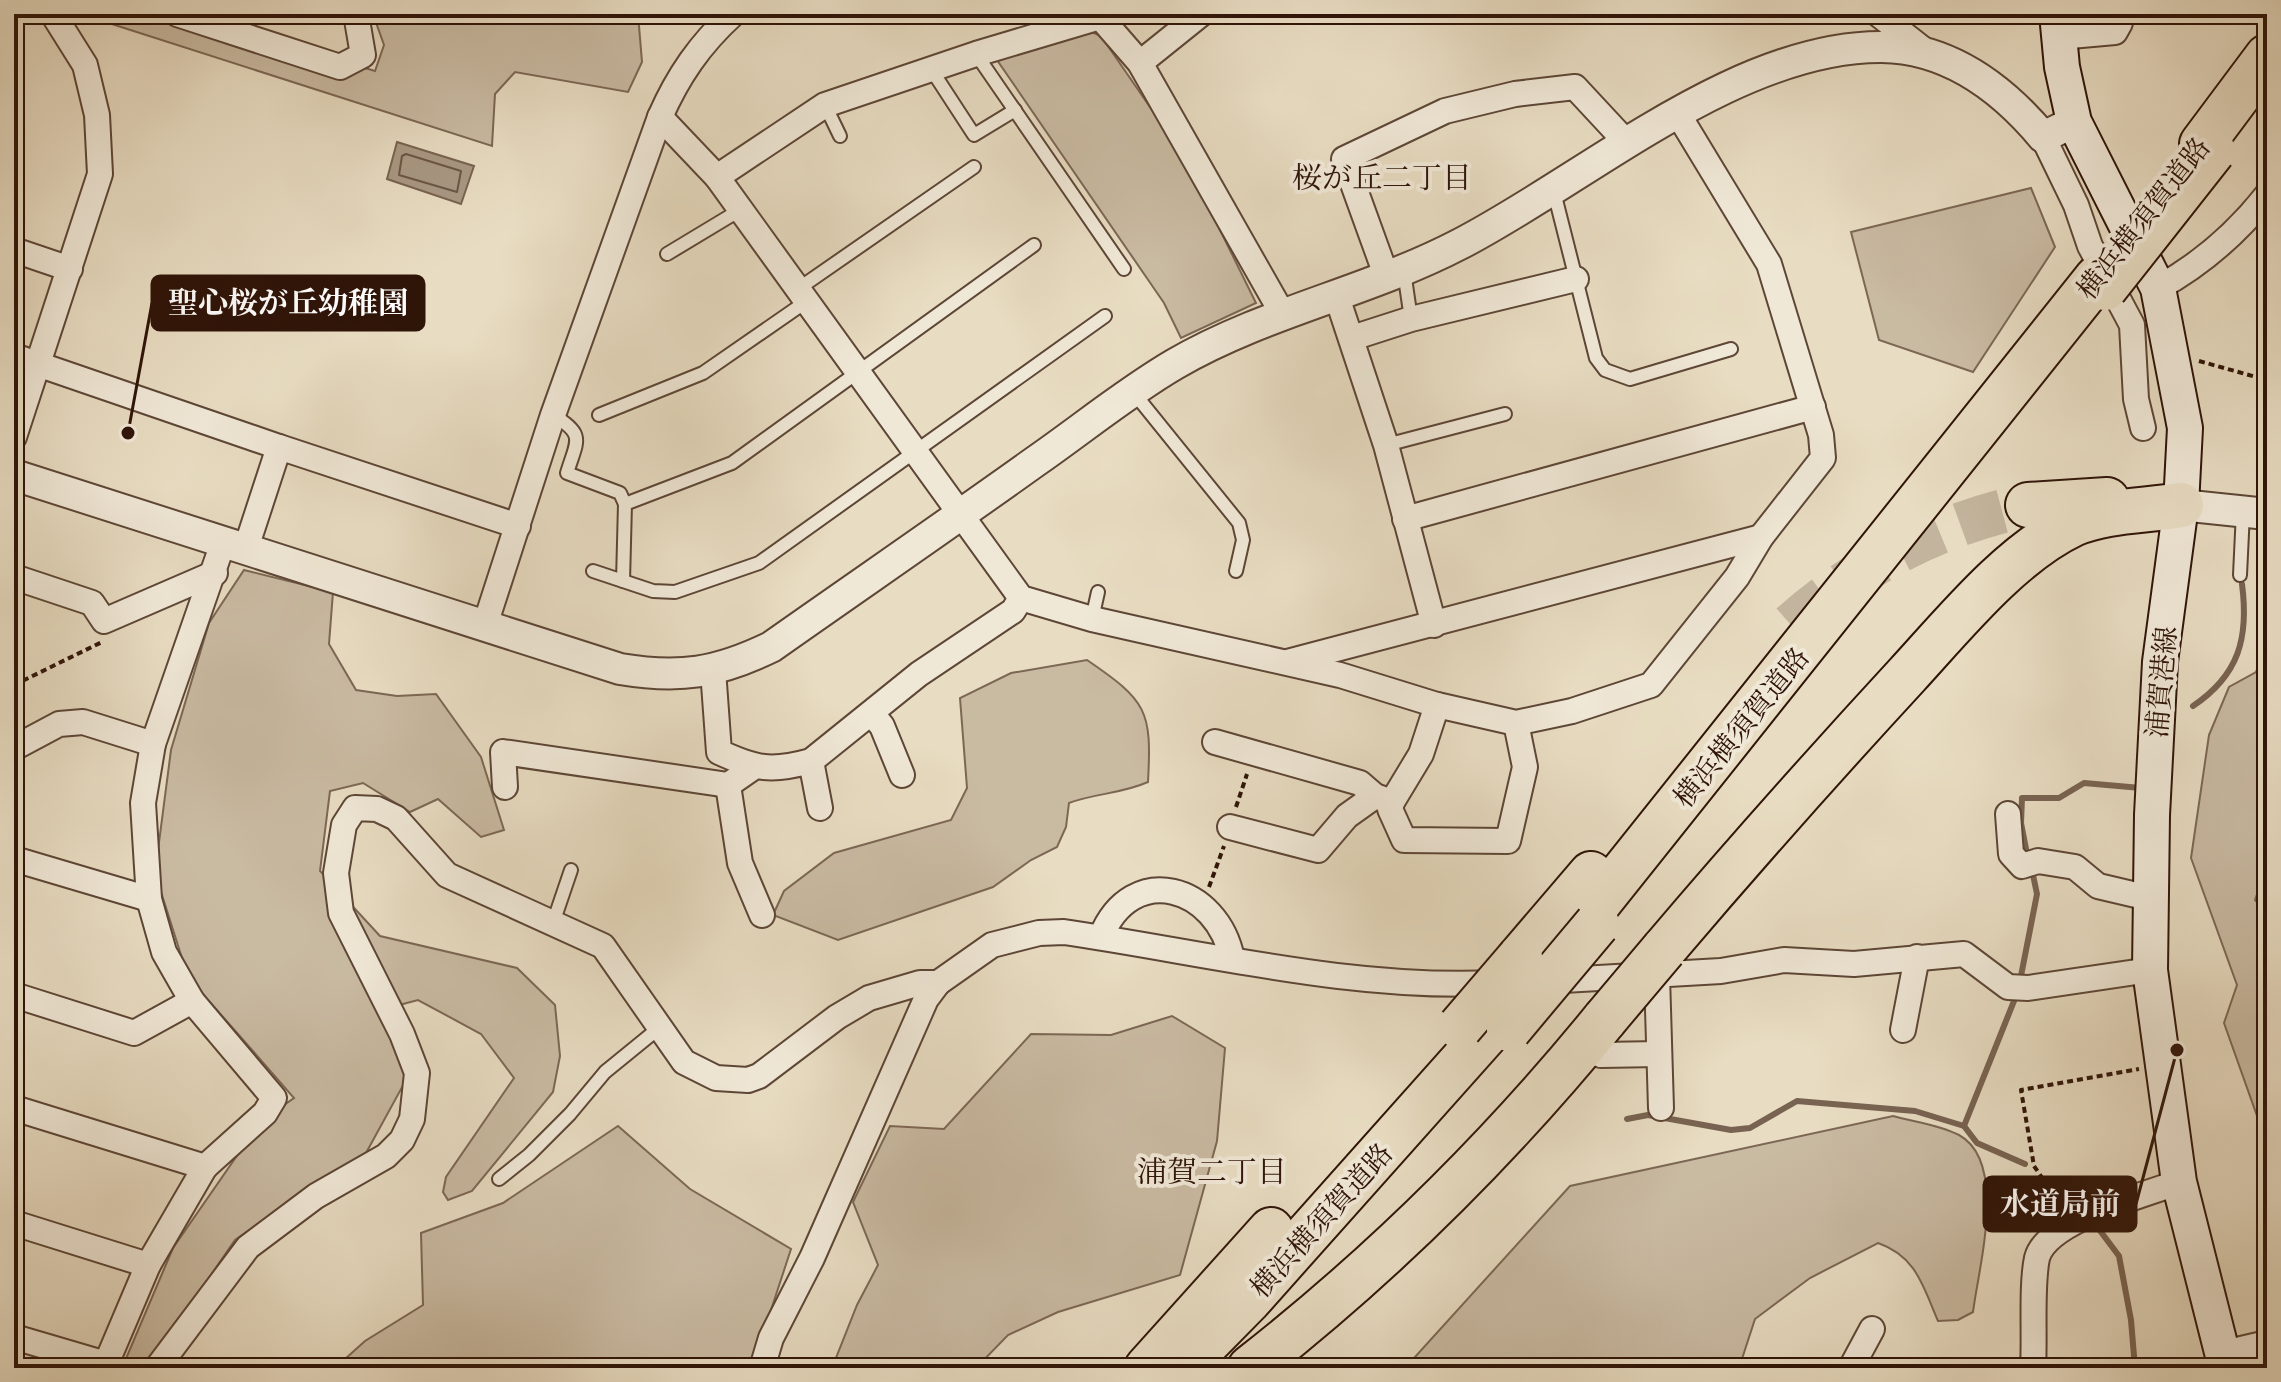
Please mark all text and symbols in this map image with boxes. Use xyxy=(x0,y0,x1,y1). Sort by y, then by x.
street label: 横浜横須賀道路 xyxy=(2068,130,2219,308)
district label: 桜が丘二丁目 xyxy=(1292,158,1472,198)
callout: 聖心桜が丘幼稚園 xyxy=(152,276,424,330)
text: 聖心桜が丘幼稚園 xyxy=(168,283,408,323)
street label: 浦賀港線 xyxy=(2138,625,2186,740)
street label: 横浜横須賀道路 xyxy=(1665,640,1818,816)
street label: 横浜横須賀道路 xyxy=(1242,1135,1401,1306)
district label: 浦賀二丁目 xyxy=(1137,1152,1287,1192)
callout: 水道局前 xyxy=(1984,1177,2136,1231)
text: 水道局前 xyxy=(2000,1184,2120,1224)

